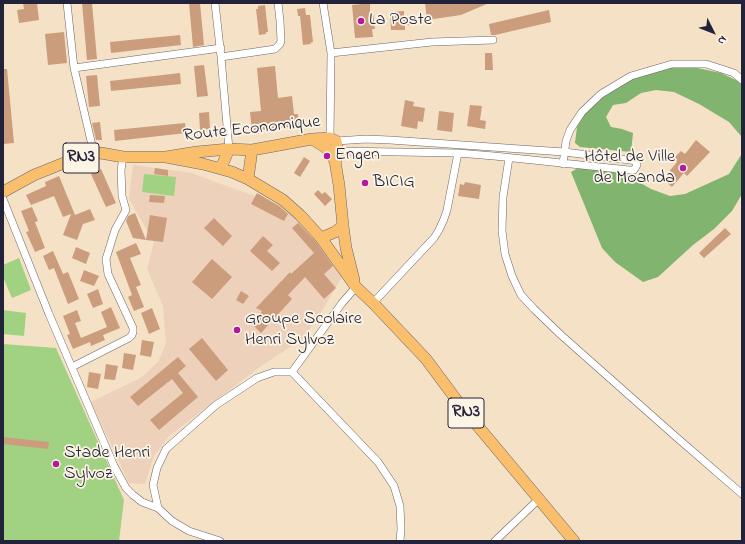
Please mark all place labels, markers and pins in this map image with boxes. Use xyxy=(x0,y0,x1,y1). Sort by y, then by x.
place label: La Poste xyxy=(369,10,432,32)
marker: La Poste xyxy=(356,16,366,26)
place label: Engen xyxy=(335,145,380,167)
place label: Hôtel de Ville de Moanda xyxy=(584,147,675,190)
marker: Engen xyxy=(322,151,332,161)
marker: Hôtel de Ville de Moanda xyxy=(678,163,688,173)
place label: BICIG xyxy=(373,172,415,194)
marker: BICIG xyxy=(360,178,370,188)
place label: Groupe Scolaire Henri Sylvoz xyxy=(245,309,362,352)
marker: Groupe Scolaire Henri Sylvoz xyxy=(232,325,242,335)
place label: Stade Henri Sylvoz xyxy=(64,443,150,486)
marker: Stade Henri Sylvoz xyxy=(51,459,61,469)

